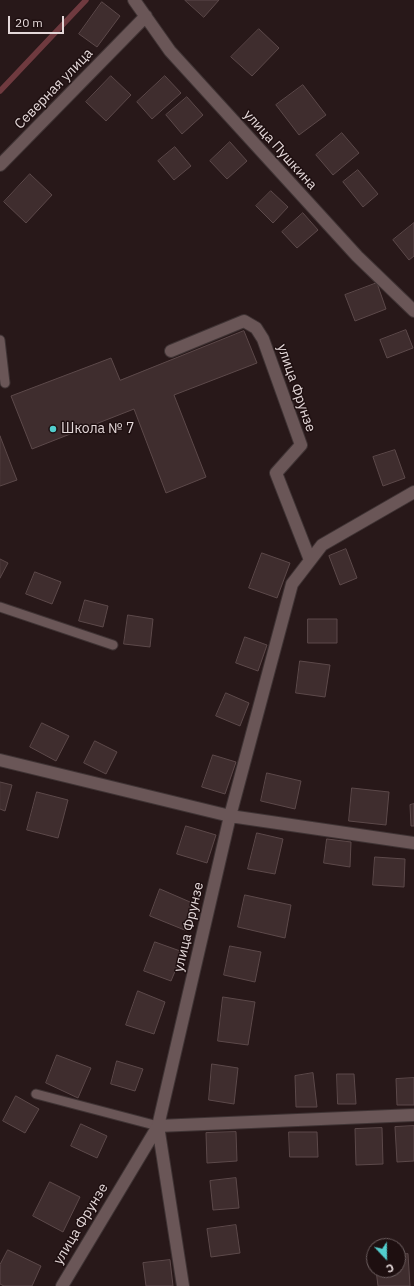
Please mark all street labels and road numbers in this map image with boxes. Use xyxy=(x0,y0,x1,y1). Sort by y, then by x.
street label: Северная улица xyxy=(11,45,97,133)
street label: улица Пушкина xyxy=(240,107,320,193)
street label: улица Фрунзе xyxy=(273,342,319,434)
street label: улица Фрунзе xyxy=(170,880,208,974)
street label: улица Фрунзе xyxy=(50,1180,112,1268)

